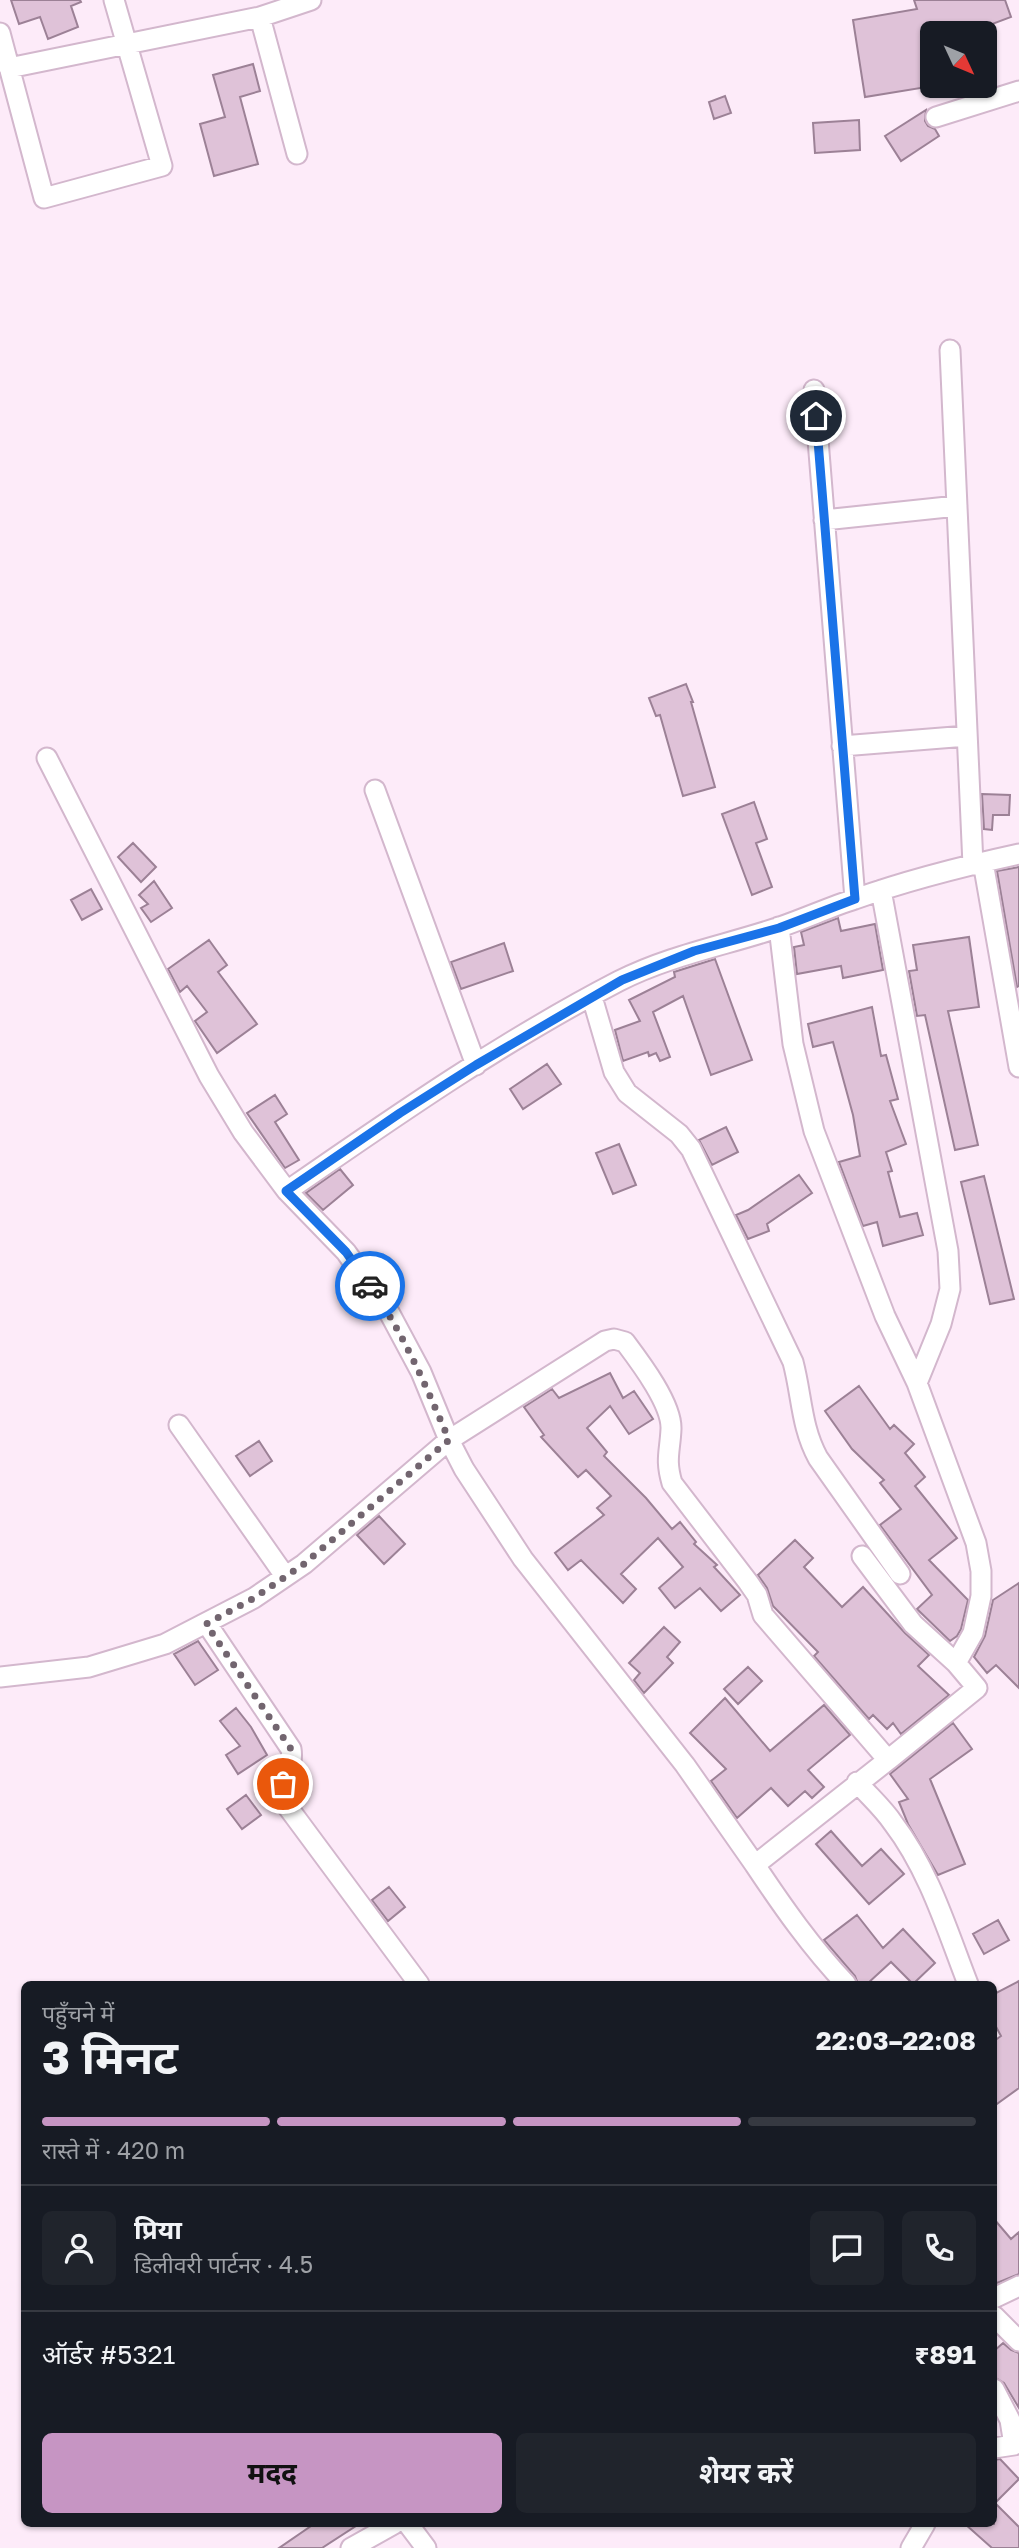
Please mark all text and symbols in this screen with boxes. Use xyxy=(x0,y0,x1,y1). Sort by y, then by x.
north arrow xyxy=(920,21,998,98)
map controls xyxy=(920,21,997,98)
pin xyxy=(786,386,846,446)
icon: home xyxy=(797,397,835,435)
courier xyxy=(335,1251,405,1321)
icon: car xyxy=(351,1267,389,1305)
pin xyxy=(253,1754,313,1814)
icon: bag xyxy=(264,1765,302,1803)
text: पहुँचने में xyxy=(42,1999,114,2027)
text: 22:03–22:08 xyxy=(816,2025,976,2056)
text: 3 मिनट xyxy=(42,2029,178,2084)
text: रास्ते में · 420 m xyxy=(42,2136,185,2164)
button: person xyxy=(42,2211,116,2285)
button: chat xyxy=(810,2211,884,2285)
button: phone xyxy=(902,2211,976,2285)
text: प्रिया xyxy=(134,2214,182,2245)
text: डिलीवरी पार्टनर · 4.5 xyxy=(134,2250,313,2278)
text: ऑर्डर #5321 xyxy=(42,2339,175,2370)
text: ₹891 xyxy=(915,2339,976,2370)
button: मदद xyxy=(42,2433,502,2513)
button: शेयर करें xyxy=(516,2433,976,2513)

